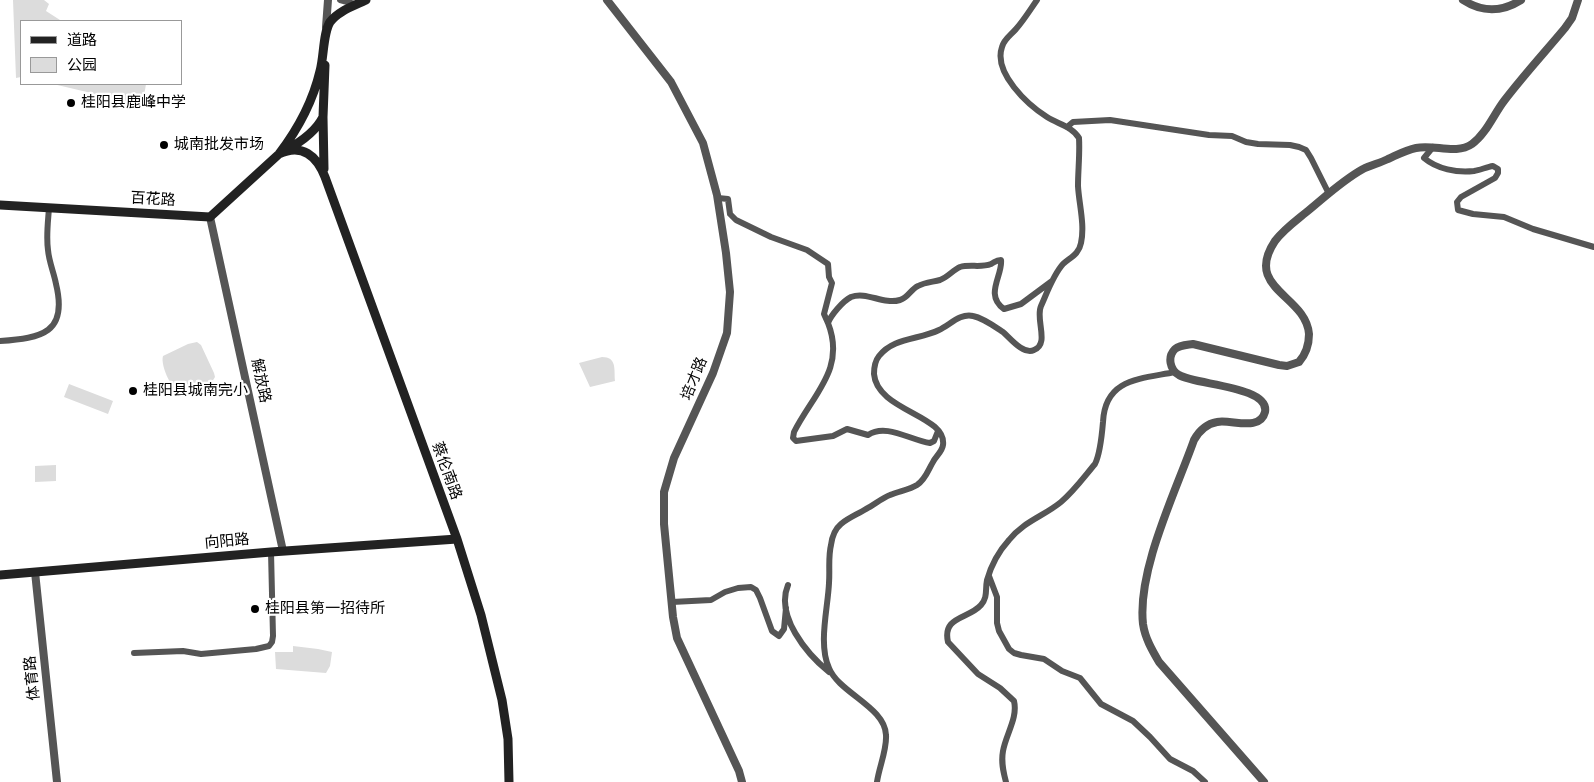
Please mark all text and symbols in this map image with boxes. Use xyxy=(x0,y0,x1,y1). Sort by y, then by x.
legend xyxy=(20,20,182,85)
text: 道路 xyxy=(67,29,97,50)
text: 公园 xyxy=(67,54,97,75)
place label: 桂阳县鹿峰中学 xyxy=(81,94,186,112)
marker: 桂阳县鹿峰中学 xyxy=(65,97,77,109)
place label: 城南批发市场 xyxy=(174,136,264,154)
marker: 城南批发市场 xyxy=(158,139,170,151)
street label: 百花路 xyxy=(130,190,176,210)
street label: 培才路 xyxy=(678,355,712,403)
street label: 解放路 xyxy=(247,357,273,405)
place label: 桂阳县城南完小 xyxy=(143,382,248,400)
marker: 桂阳县城南完小 xyxy=(127,385,139,397)
street label: 蔡伦南路 xyxy=(427,440,465,502)
street label: 向阳路 xyxy=(204,531,250,553)
place label: 桂阳县第一招待所 xyxy=(265,600,385,618)
marker: 桂阳县第一招待所 xyxy=(249,603,261,615)
street label: 体育路 xyxy=(22,655,44,701)

